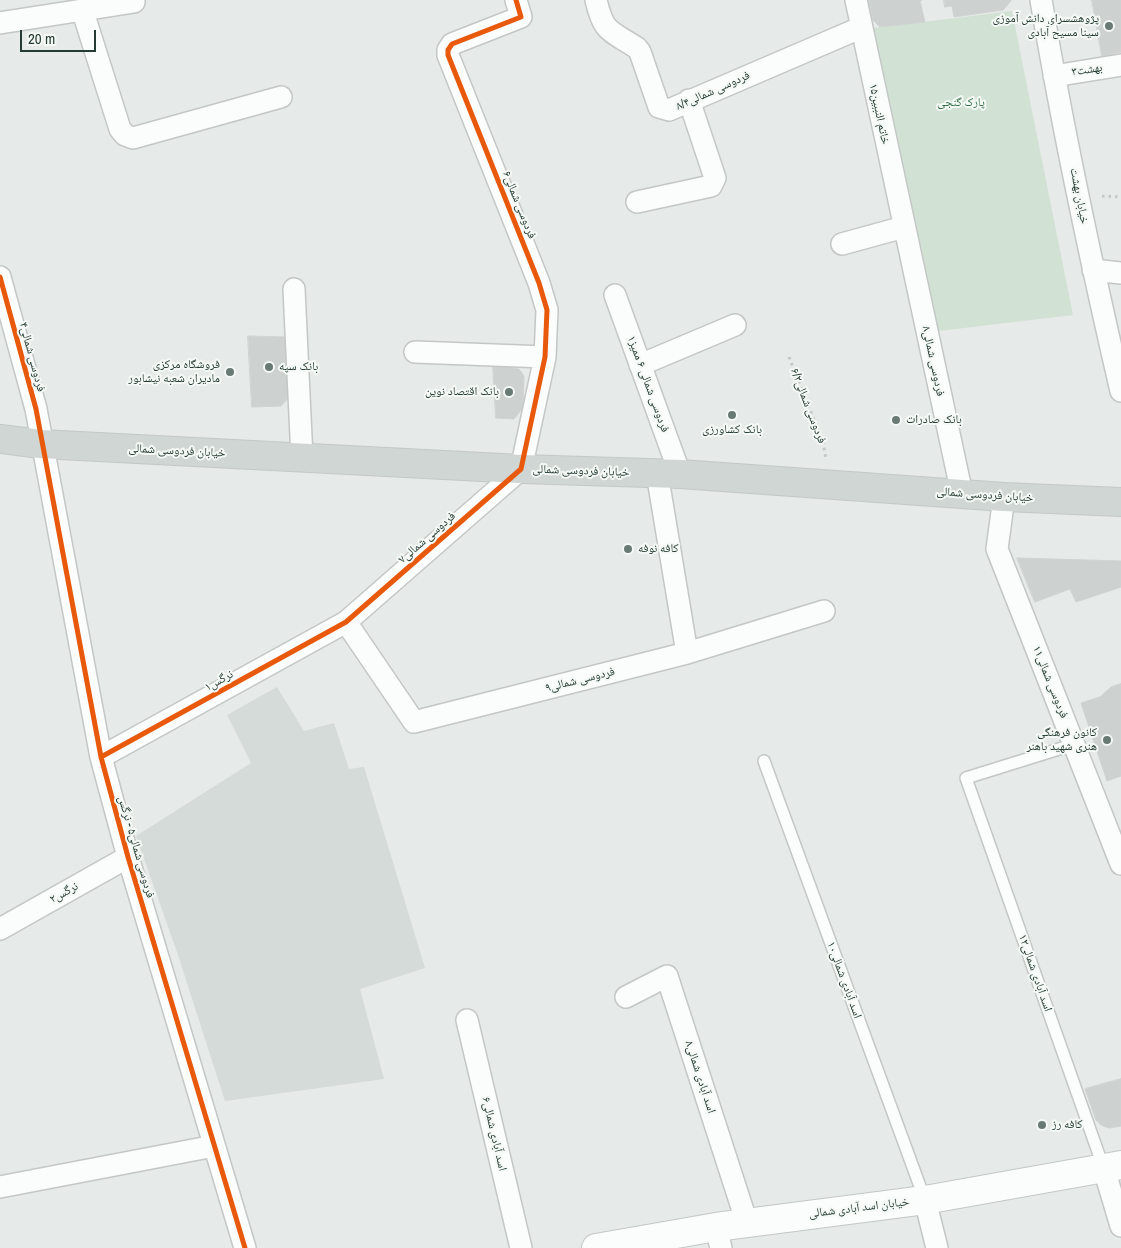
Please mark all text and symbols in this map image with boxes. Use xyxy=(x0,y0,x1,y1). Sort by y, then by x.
place label: پژوهشسرای دانش آموزی سینا مسیح آبادی xyxy=(993,12,1099,40)
scale bar xyxy=(22,20,99,52)
marker: پژوهشسرای دانش آموزی سینا مسیح آبادی xyxy=(1103,20,1115,32)
text: 20 m xyxy=(28,28,55,49)
street label: بهشت۳ xyxy=(1071,60,1103,80)
street label: فردوسی شمالی۸/۴ xyxy=(674,68,752,114)
street label: خاتم النببین۱۵ xyxy=(866,82,892,146)
park label: پارک گنجی xyxy=(937,96,985,110)
street label: خیابان بهشت xyxy=(1067,167,1091,225)
street label: فردوسی شمالی۶ xyxy=(499,169,539,241)
street label: فردوسی شمالی۴ xyxy=(16,321,48,393)
street label: فردوسی شمالی۸ xyxy=(919,325,947,397)
street label: فردوسی شمالی ۶ ممیز۱ xyxy=(624,334,672,434)
place label: فروشگاه مرکزی مادیران شعبه نیشابور xyxy=(128,358,220,386)
place label: بانک سپه xyxy=(279,360,318,374)
marker: بانک سپه xyxy=(263,361,275,373)
marker: فروشگاه مرکزی مادیران شعبه نیشابور xyxy=(224,366,236,378)
street label: فردوسی شمالی۶/۲ xyxy=(787,366,829,446)
place label: بانک اقتصاد نوین xyxy=(425,385,499,399)
marker: بانک اقتصاد نوین xyxy=(503,386,515,398)
marker: بانک کشاورزی xyxy=(726,409,738,421)
place label: بانک صادرات xyxy=(906,413,962,427)
marker: بانک صادرات xyxy=(890,414,902,426)
place label: بانک کشاورزی xyxy=(702,423,762,437)
street label: خیابان فردوسی شمالی xyxy=(128,441,226,461)
street label: خیابان فردوسی شمالی xyxy=(532,462,630,480)
street label: خیابان فردوسی شمالی xyxy=(936,484,1034,506)
street label: فردوسی شمالی۷ xyxy=(395,509,459,567)
place label: کافه نوفه xyxy=(638,542,679,556)
marker: کافه نوفه xyxy=(622,543,634,555)
street label: فردوسی شمالی۱۱ xyxy=(1029,644,1071,720)
street label: فردوسی شمالی۹ xyxy=(544,664,616,696)
street label: نرگس۱ xyxy=(202,667,236,695)
place label: کانون فرهنگی هنری شهید باهنر xyxy=(1026,726,1097,754)
marker: کانون فرهنگی هنری شهید باهنر xyxy=(1101,734,1113,746)
street label: فردوسی شمالی۵ - نرگس xyxy=(115,794,157,900)
street label: نرگس۲ xyxy=(47,879,81,907)
street label: اسد آبادی شمالی۱۲ xyxy=(1015,932,1055,1014)
street label: اسد آبادی شمالی۱۰ xyxy=(823,940,865,1020)
street label: اسد آبادی شمالی۸ xyxy=(681,1039,719,1115)
street label: اسد آبادی شمالی۶ xyxy=(478,1096,510,1172)
place label: کافه رز xyxy=(1052,1118,1082,1132)
marker: کافه رز xyxy=(1036,1119,1048,1131)
street label: خیابان اسد آبادی شمالی xyxy=(808,1195,910,1221)

